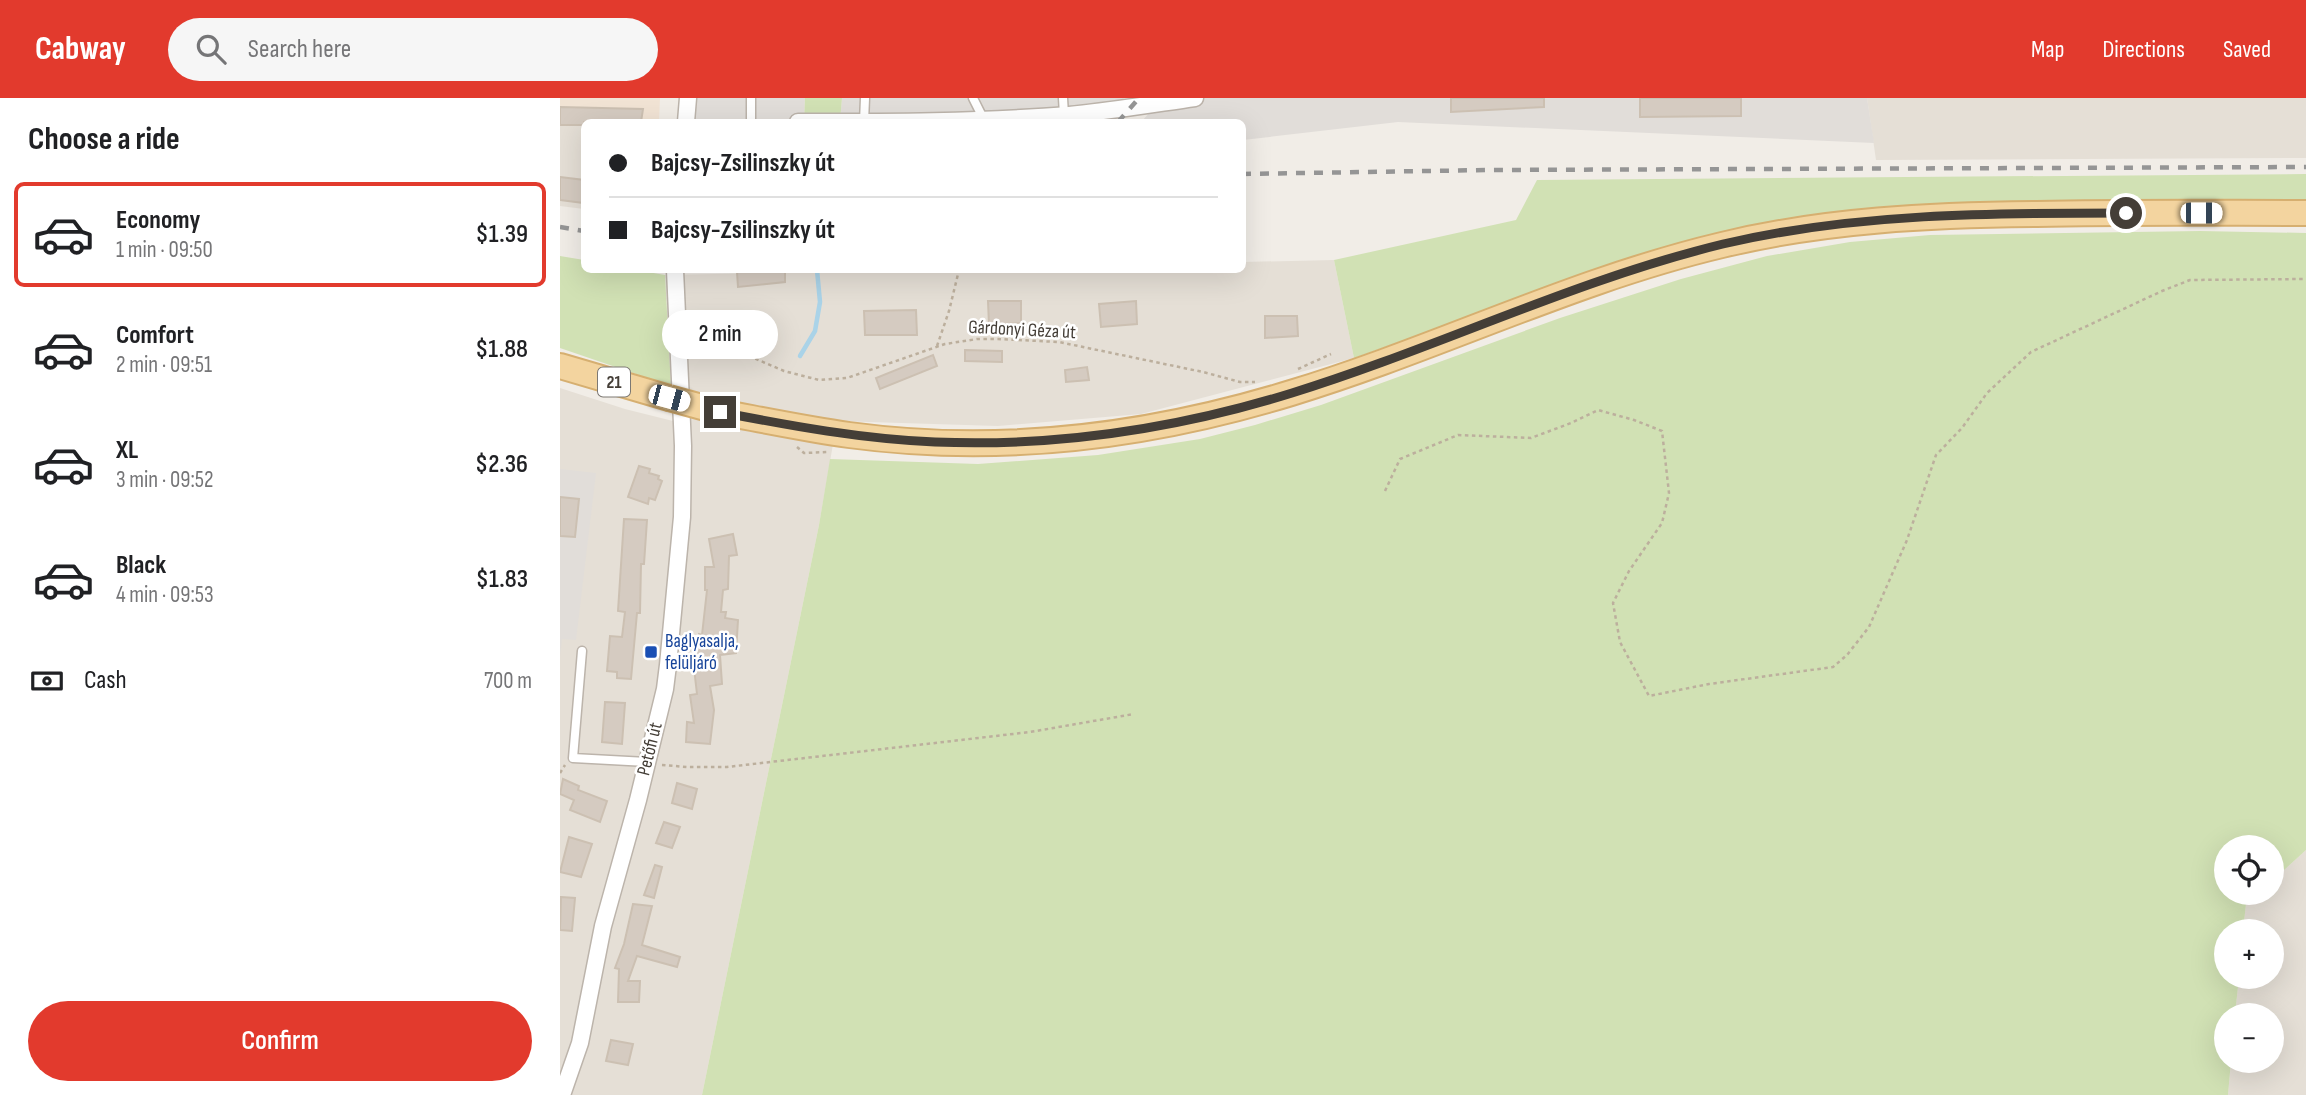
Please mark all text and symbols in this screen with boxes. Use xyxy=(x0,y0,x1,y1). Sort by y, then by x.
search box xyxy=(168,18,658,81)
text: Cabway xyxy=(35,29,126,69)
icon: search xyxy=(192,30,230,68)
text: Search here xyxy=(248,34,351,65)
text: Map xyxy=(2031,35,2064,64)
text: Directions xyxy=(2102,35,2185,64)
text: Saved xyxy=(2223,35,2271,64)
text: Choose a ride xyxy=(28,120,180,159)
text: Bajcsy-Zsilinszky út xyxy=(651,148,835,179)
route start xyxy=(2110,197,2142,229)
icon: car xyxy=(32,203,95,266)
car xyxy=(2181,203,2223,224)
text: Economy xyxy=(116,205,200,236)
text: Bajcsy-Zsilinszky út xyxy=(651,215,835,246)
text: $1.39 xyxy=(476,219,528,250)
text: 1 min · 09:50 xyxy=(116,236,213,264)
callout: 2 min xyxy=(662,310,778,360)
street label: Gárdonyi Géza út xyxy=(968,316,1077,344)
icon: car xyxy=(32,318,95,381)
text: Comfort xyxy=(116,320,194,351)
text: 2 min xyxy=(698,320,742,348)
text: $1.88 xyxy=(475,334,528,365)
text: 2 min · 09:51 xyxy=(116,351,212,379)
road number: 21 xyxy=(598,368,630,396)
car xyxy=(646,382,693,414)
route end xyxy=(704,396,736,428)
icon: car xyxy=(32,433,95,496)
text: XL xyxy=(116,435,138,466)
text: $2.36 xyxy=(475,449,528,480)
text: 3 min · 09:52 xyxy=(116,466,214,494)
icon: car xyxy=(32,548,95,611)
text: Black xyxy=(116,550,166,581)
text: $1.83 xyxy=(476,564,528,595)
text: 4 min · 09:53 xyxy=(116,581,214,609)
place label: Baglyasalja, felüljáró xyxy=(665,630,739,675)
marker: Baglyasalja, felüljáró xyxy=(643,644,659,660)
icon: cash xyxy=(28,662,66,700)
text: Cash xyxy=(84,665,127,696)
text: 700 m xyxy=(484,667,532,695)
street label: Petőfi út xyxy=(632,720,668,778)
map controls xyxy=(2214,835,2284,1073)
button: locate xyxy=(2214,835,2284,905)
button: + xyxy=(2214,919,2284,989)
button: Confirm xyxy=(28,1001,532,1081)
button: − xyxy=(2214,1003,2284,1073)

